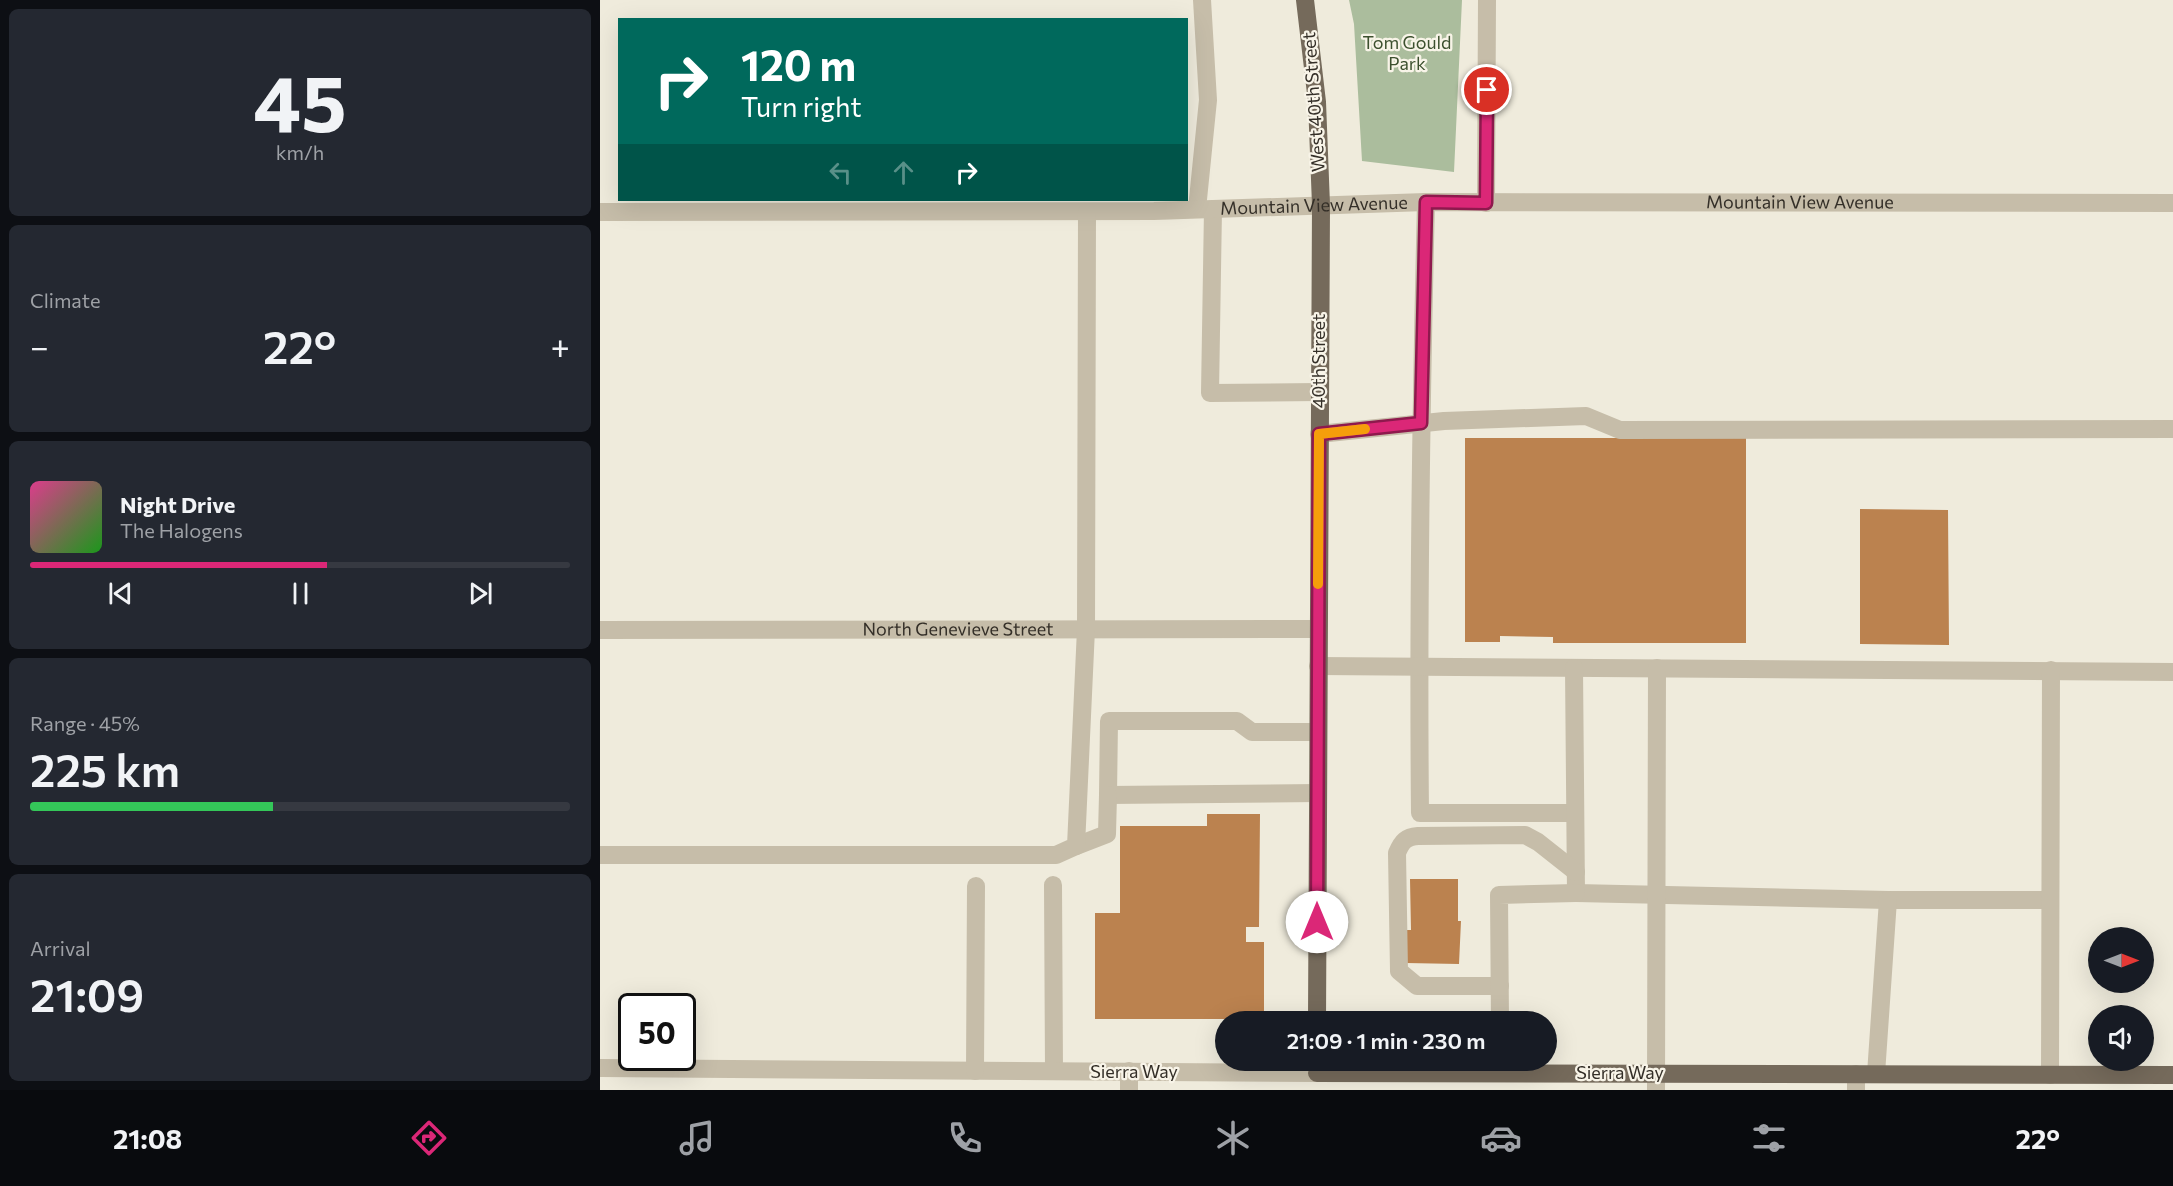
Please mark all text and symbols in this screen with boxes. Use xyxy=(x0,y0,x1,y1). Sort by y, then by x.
street label: West 40th Street xyxy=(1297,31,1329,173)
park label: Tom Gould Park xyxy=(1362,31,1452,74)
text: 120 m xyxy=(741,38,856,90)
icon: right xyxy=(642,42,720,120)
text: 45 xyxy=(253,53,347,148)
pin xyxy=(1461,64,1512,115)
icon: arrive xyxy=(1470,73,1503,106)
text: Turn right xyxy=(741,90,861,123)
text: km/h xyxy=(276,140,324,164)
icon: left xyxy=(824,156,857,189)
icon: ahead xyxy=(887,156,920,189)
icon: right xyxy=(950,156,983,189)
street label: Mountain View Avenue xyxy=(1706,190,1894,213)
street label: Mountain View Avenue xyxy=(1220,191,1408,219)
text: Climate xyxy=(30,288,100,312)
street label: 40th Street xyxy=(1307,314,1329,408)
text: 22° xyxy=(263,318,336,373)
text: − xyxy=(30,325,49,366)
text: + xyxy=(551,325,570,366)
text: Night Drive xyxy=(120,491,235,518)
text: The Halogens xyxy=(120,518,243,542)
icon: previous xyxy=(104,577,137,610)
icon: pause xyxy=(284,577,317,610)
icon: next xyxy=(464,577,497,610)
street label: North Genevieve Street xyxy=(862,617,1054,640)
text: Range · 45% xyxy=(30,711,140,735)
text: 225 km xyxy=(30,741,180,796)
position arrow xyxy=(1285,890,1349,954)
north arrow xyxy=(2088,927,2154,993)
map controls xyxy=(2088,927,2154,1071)
text: Arrival xyxy=(30,936,91,960)
text: 21:09 xyxy=(30,966,144,1021)
speed limit sign: 50 xyxy=(618,993,696,1071)
button: sound xyxy=(2088,1005,2154,1071)
text: 21:09 · 1 min · 230 m xyxy=(1287,1027,1485,1054)
street label: Sierra Way xyxy=(1090,1060,1178,1082)
street label: Sierra Way xyxy=(1576,1061,1664,1083)
icon: directions xyxy=(408,1117,450,1159)
icon: music xyxy=(676,1117,718,1159)
icon: phone xyxy=(944,1117,986,1159)
icon: climate xyxy=(1212,1117,1254,1159)
icon: car xyxy=(1480,1117,1522,1159)
icon: filters xyxy=(1748,1117,1790,1159)
text: 21:08 xyxy=(113,1122,182,1155)
text: 22° xyxy=(2016,1122,2060,1155)

